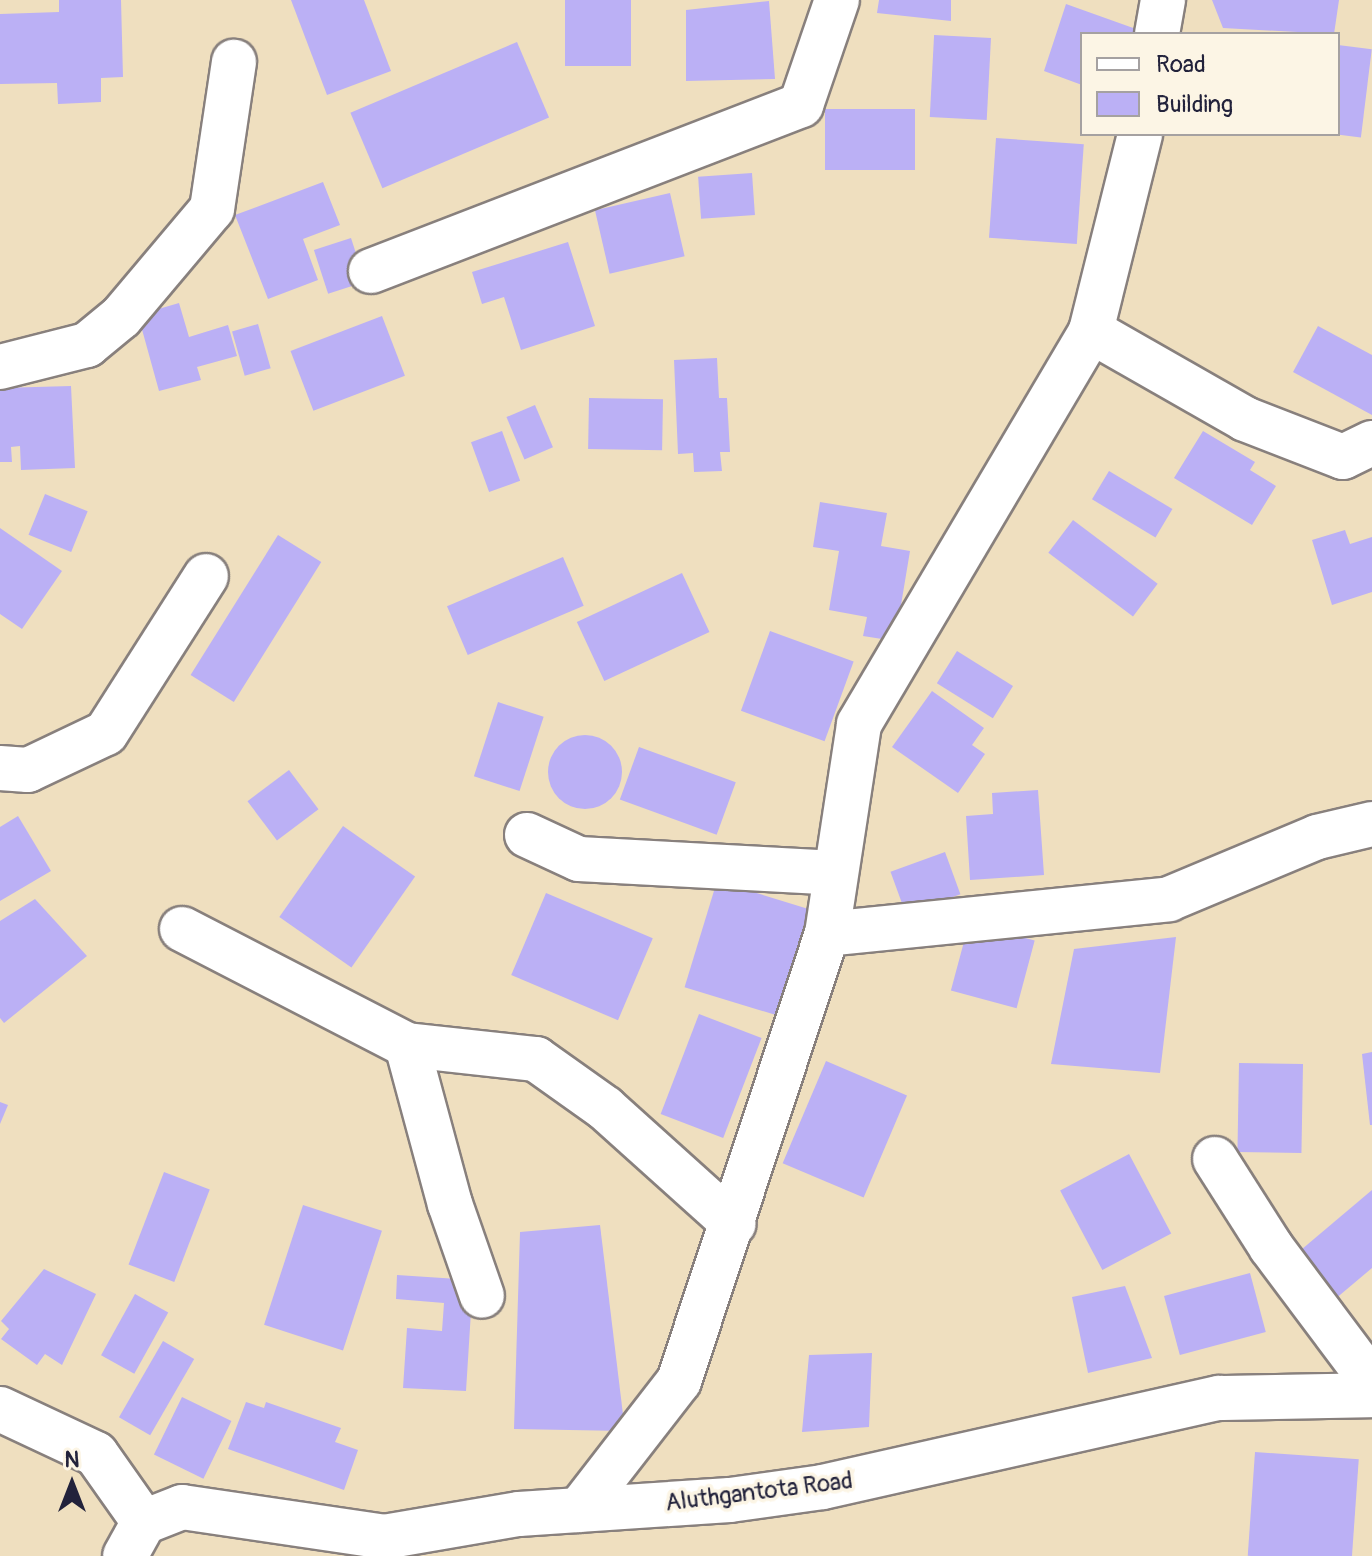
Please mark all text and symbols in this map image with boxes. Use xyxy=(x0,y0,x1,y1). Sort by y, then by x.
legend xyxy=(1080,32,1340,136)
text: Road xyxy=(1156,50,1206,79)
text: Building xyxy=(1156,90,1233,119)
north arrow xyxy=(32,1444,112,1524)
text: N xyxy=(65,1446,79,1474)
street label: Aluthgantota Road xyxy=(664,1466,854,1518)

